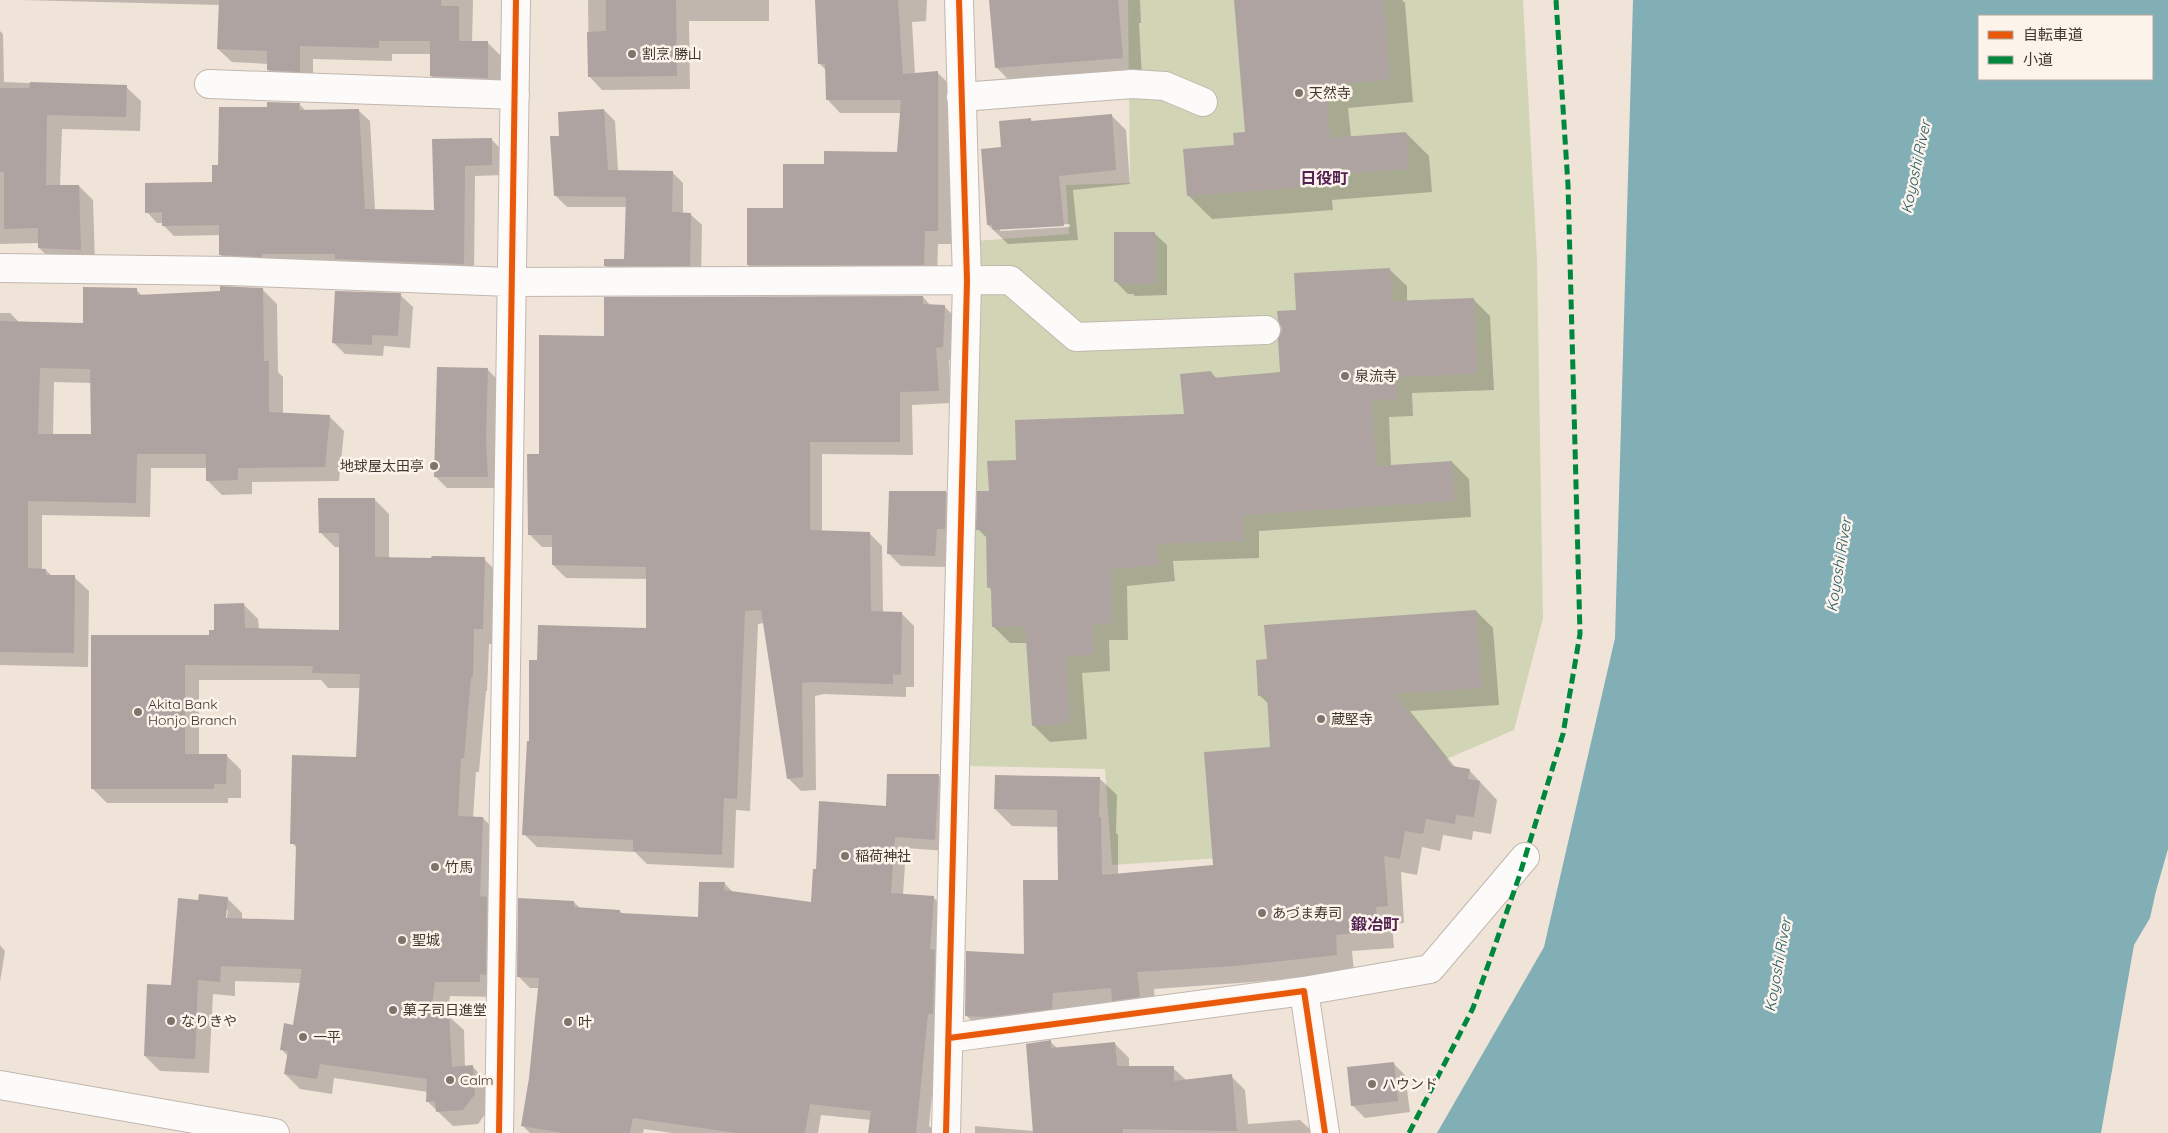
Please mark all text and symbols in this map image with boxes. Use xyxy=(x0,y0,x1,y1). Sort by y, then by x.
legend xyxy=(1978,15,2153,80)
text: 自転車道 xyxy=(2023,25,2083,44)
place label: 割烹 勝山 xyxy=(642,45,702,63)
marker: 割烹 勝山 xyxy=(626,48,638,60)
text: 小道 xyxy=(2023,50,2053,69)
place label: 天然寺 xyxy=(1309,84,1351,102)
marker: 天然寺 xyxy=(1293,87,1305,99)
water label: Koyoshi River xyxy=(1896,116,1935,215)
district label: 日役町 xyxy=(1300,168,1348,188)
place label: 泉流寺 xyxy=(1355,367,1397,385)
marker: 泉流寺 xyxy=(1339,370,1351,382)
place label: 地球屋太田亭 xyxy=(340,457,424,475)
marker: 地球屋太田亭 xyxy=(428,460,440,472)
water label: Koyoshi River xyxy=(1822,515,1856,613)
place label: Akita Bank Honjo Branch xyxy=(148,695,237,729)
marker: Akita Bank Honjo Branch xyxy=(132,706,144,718)
place label: 蔵堅寺 xyxy=(1331,710,1373,728)
marker: 蔵堅寺 xyxy=(1315,713,1327,725)
place label: 稲荷神社 xyxy=(855,847,911,865)
marker: 稲荷神社 xyxy=(839,850,851,862)
place label: 竹馬 xyxy=(445,858,473,876)
marker: 竹馬 xyxy=(429,861,441,873)
place label: あづま寿司 xyxy=(1272,904,1342,922)
marker: あづま寿司 xyxy=(1256,907,1268,919)
district label: 鍛冶町 xyxy=(1350,914,1399,934)
water label: Koyoshi River xyxy=(1760,914,1795,1013)
place label: 聖城 xyxy=(412,931,440,949)
marker: 聖城 xyxy=(396,934,408,946)
place label: 菓子司日進堂 xyxy=(403,1001,487,1019)
marker: 菓子司日進堂 xyxy=(387,1004,399,1016)
place label: なりきや xyxy=(181,1012,237,1030)
place label: 叶 xyxy=(578,1013,592,1031)
marker: なりきや xyxy=(165,1015,177,1027)
marker: 叶 xyxy=(562,1016,574,1028)
place label: 一平 xyxy=(313,1028,341,1046)
marker: 一平 xyxy=(297,1031,309,1043)
place label: Calm xyxy=(460,1071,494,1089)
marker: Calm xyxy=(444,1074,456,1086)
place label: ハウンド xyxy=(1382,1075,1438,1093)
marker: ハウンド xyxy=(1366,1078,1378,1090)

